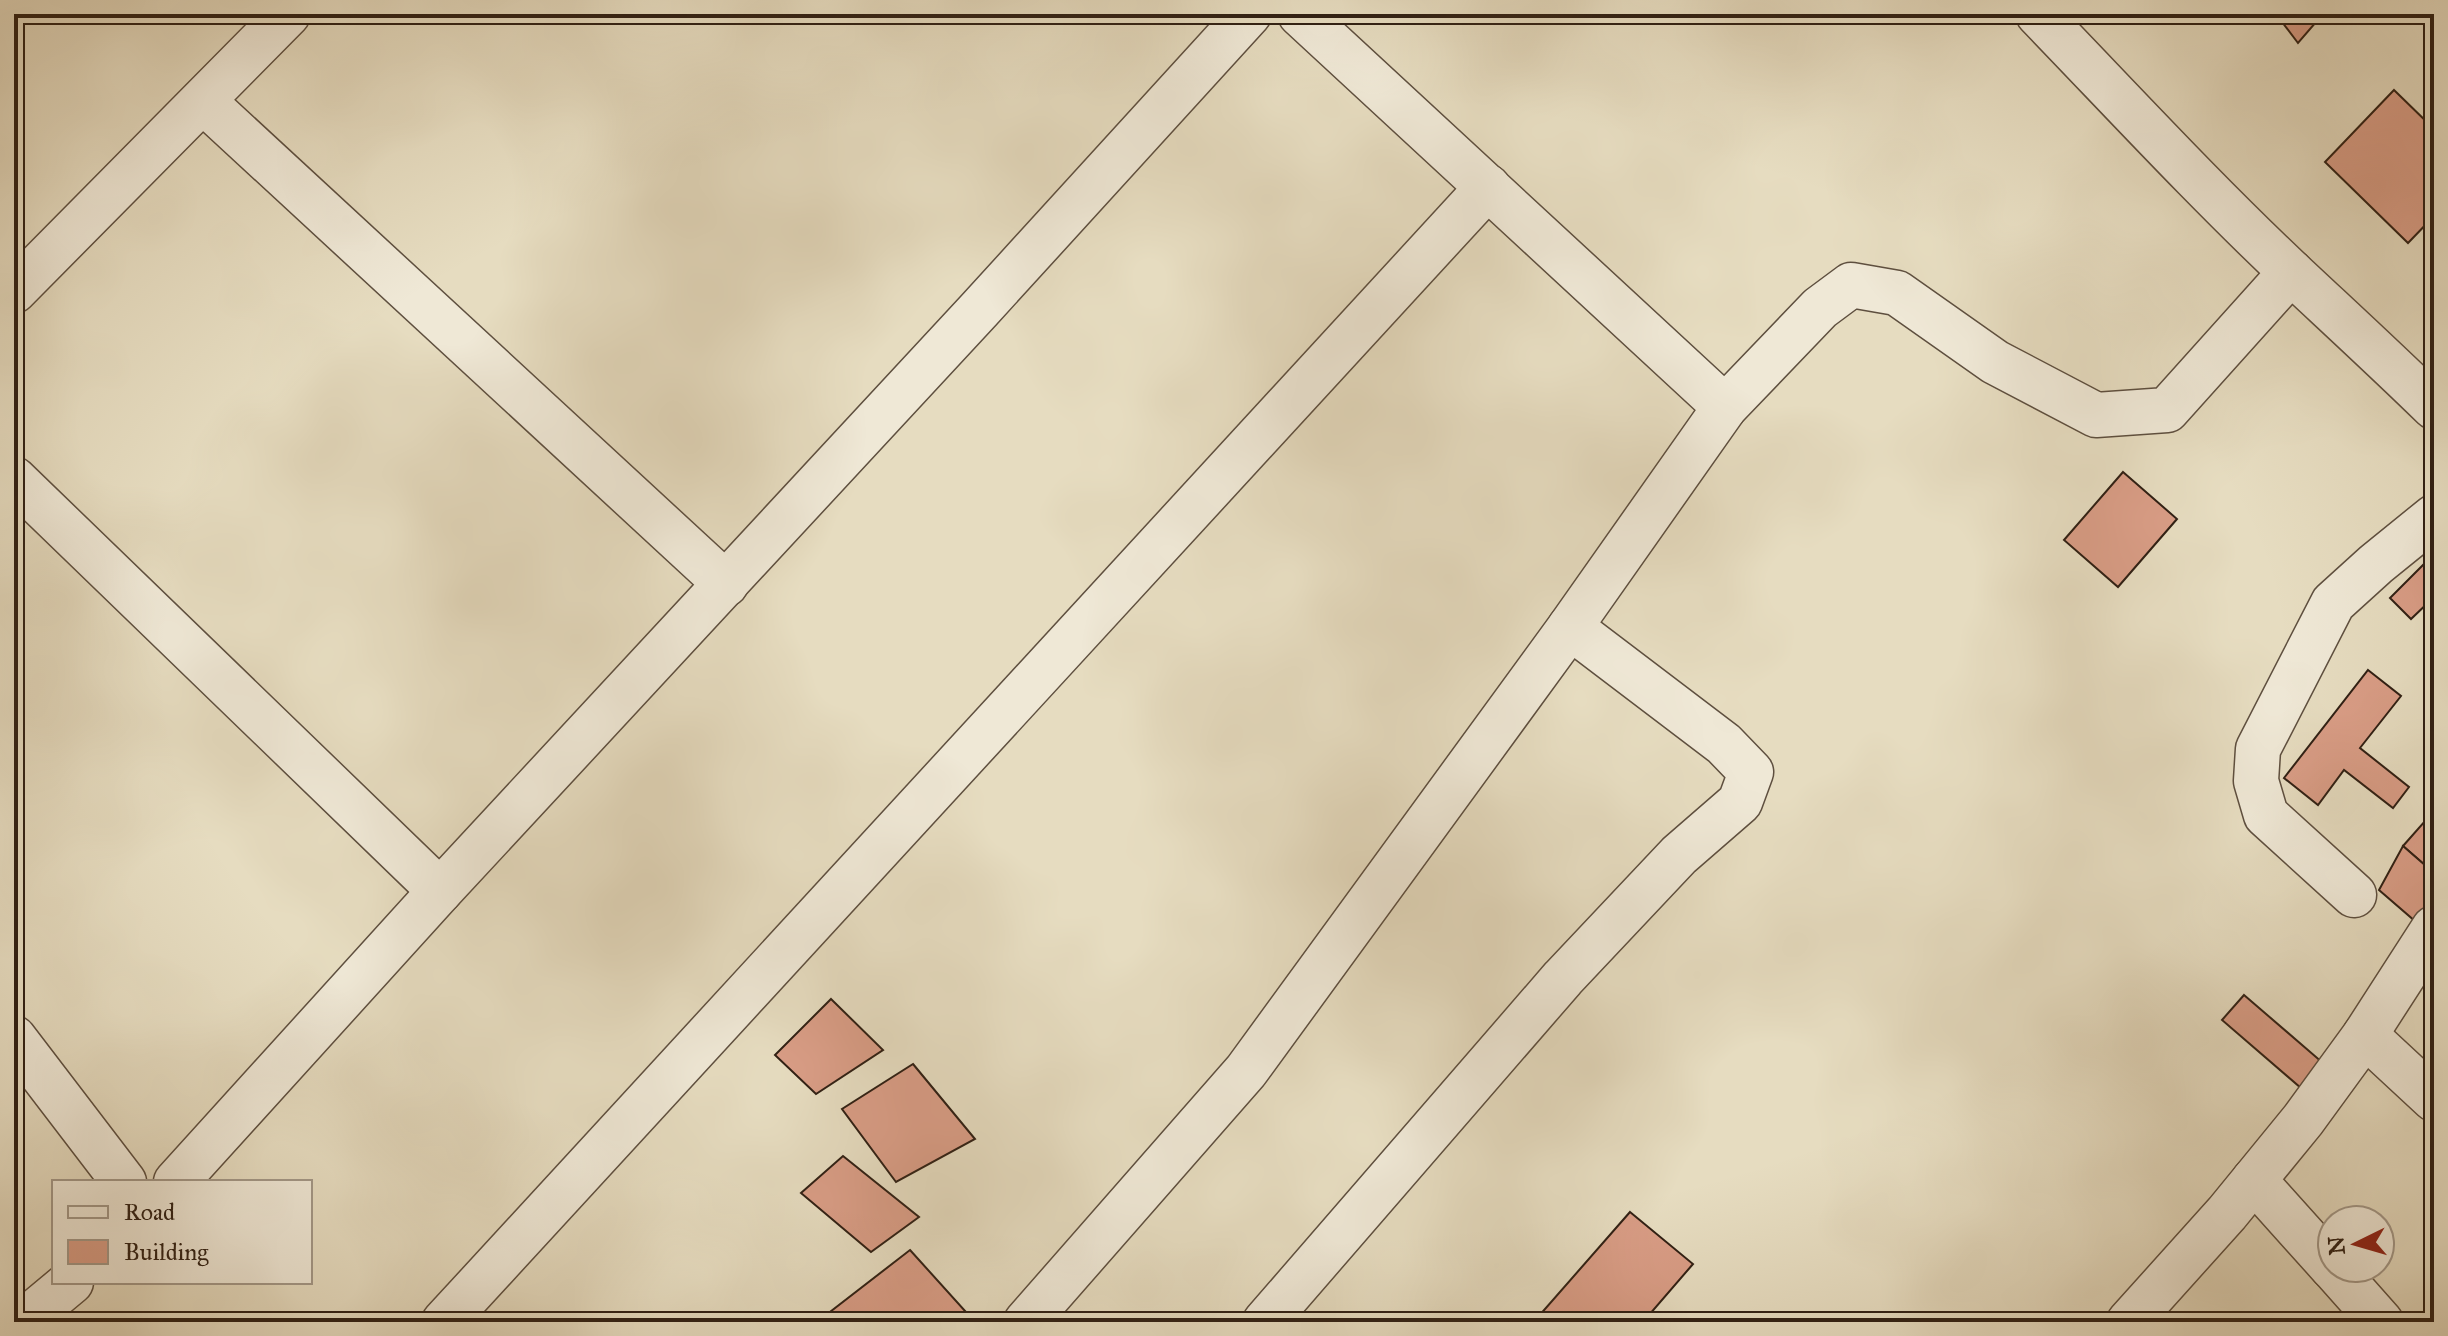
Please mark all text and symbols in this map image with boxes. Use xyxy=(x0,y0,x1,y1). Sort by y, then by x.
legend xyxy=(52,1180,312,1284)
text: Road xyxy=(124,1197,175,1227)
north arrow xyxy=(2316,1204,2396,1284)
text: N xyxy=(2322,1235,2351,1256)
text: Building xyxy=(124,1237,209,1267)

